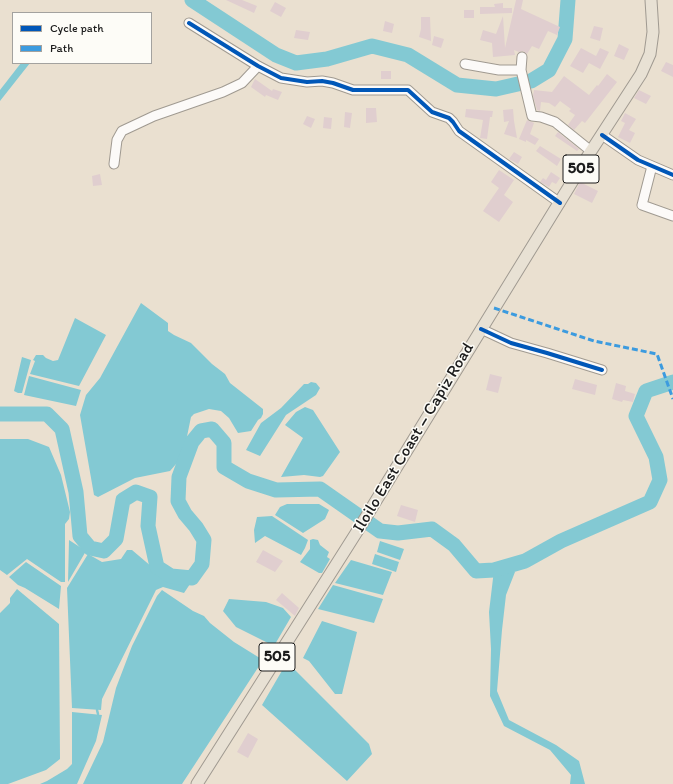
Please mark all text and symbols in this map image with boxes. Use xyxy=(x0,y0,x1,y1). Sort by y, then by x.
legend xyxy=(12,12,152,64)
text: Cycle path xyxy=(50,21,104,35)
text: Path xyxy=(50,41,73,55)
road number: 505 xyxy=(563,155,599,183)
street label: Iloilo East Coast – Capiz Road xyxy=(349,339,479,537)
road number: 505 xyxy=(259,643,295,671)

